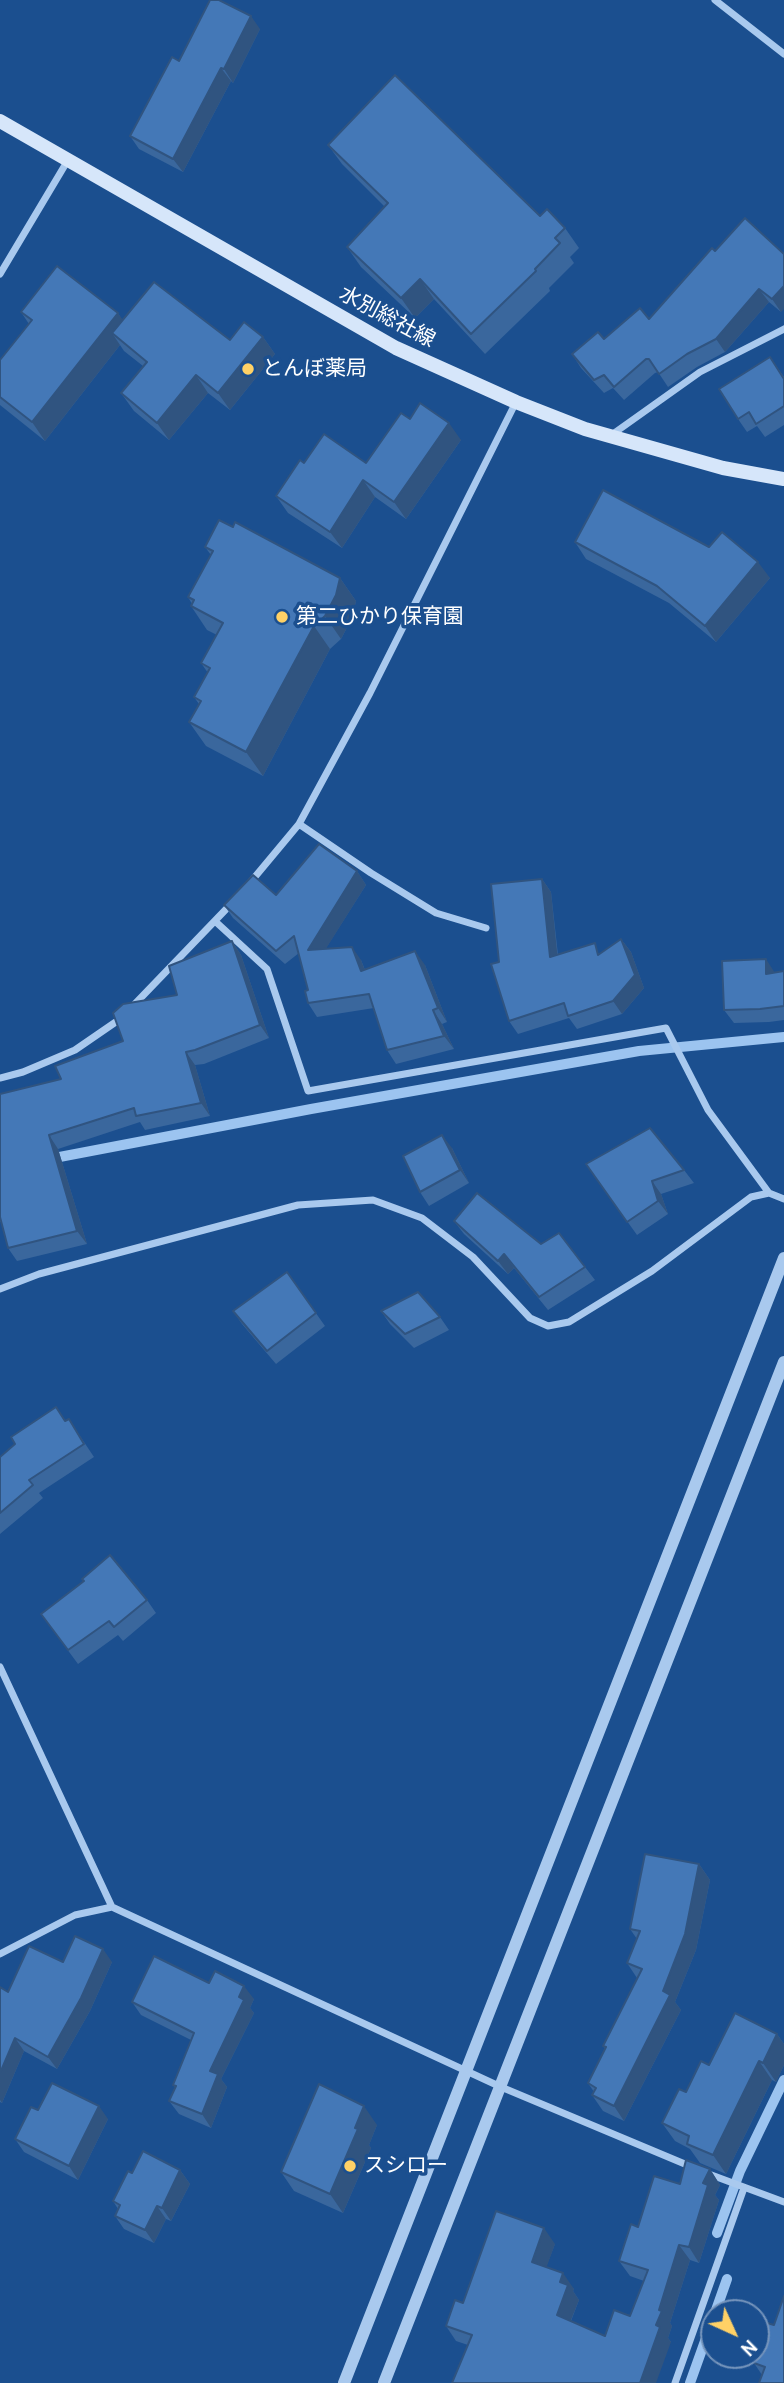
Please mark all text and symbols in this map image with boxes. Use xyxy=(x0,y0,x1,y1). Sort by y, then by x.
street label: 水別総社線 xyxy=(335,281,439,353)
place label: とんぼ薬局 xyxy=(262,356,367,382)
marker: とんぼ薬局 xyxy=(240,361,256,377)
place label: 第二ひかり保育園 xyxy=(296,604,464,630)
marker: 第二ひかり保育園 xyxy=(274,609,290,625)
place label: スシロー xyxy=(364,2153,448,2179)
marker: スシロー xyxy=(342,2158,358,2174)
north arrow xyxy=(700,2299,770,2369)
text: N xyxy=(736,2335,762,2361)

